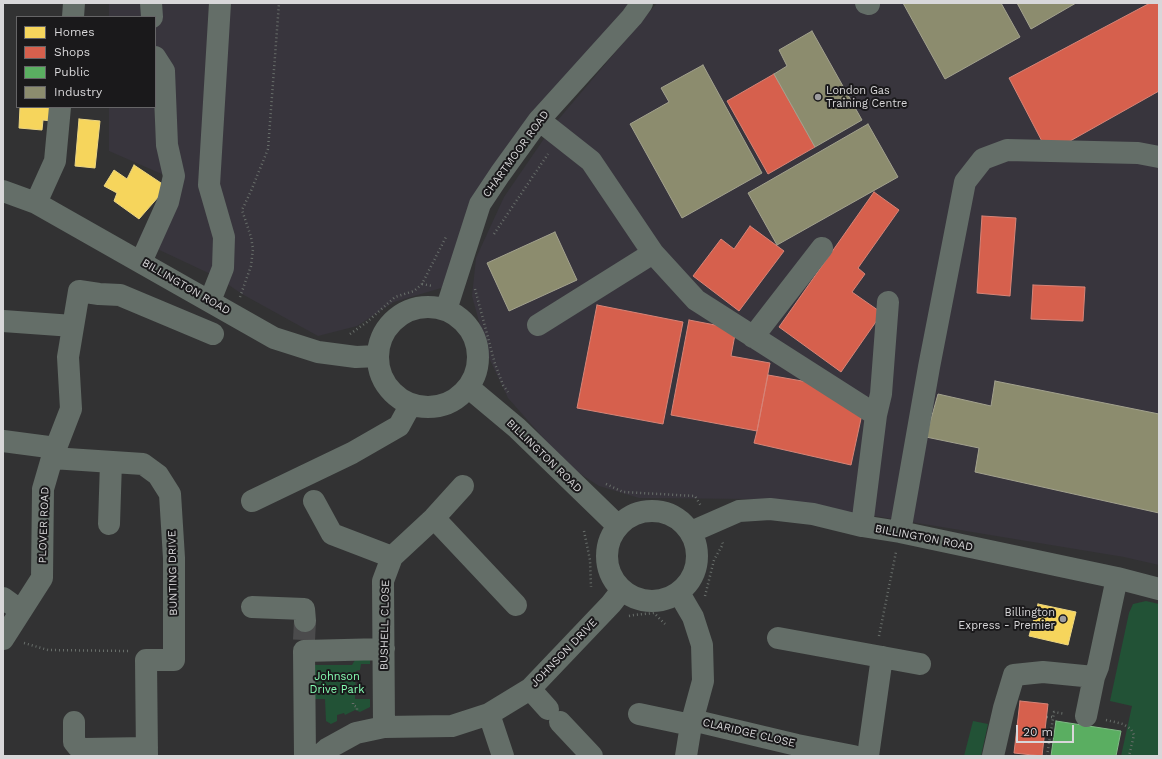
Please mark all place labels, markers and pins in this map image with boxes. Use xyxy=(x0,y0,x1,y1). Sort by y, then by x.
place label: London Gas Training Centre xyxy=(826,84,907,110)
marker: London Gas Training Centre xyxy=(813,92,823,102)
place label: Billington Express - Premier xyxy=(958,606,1055,632)
marker: Billington Express - Premier xyxy=(1058,614,1068,624)

